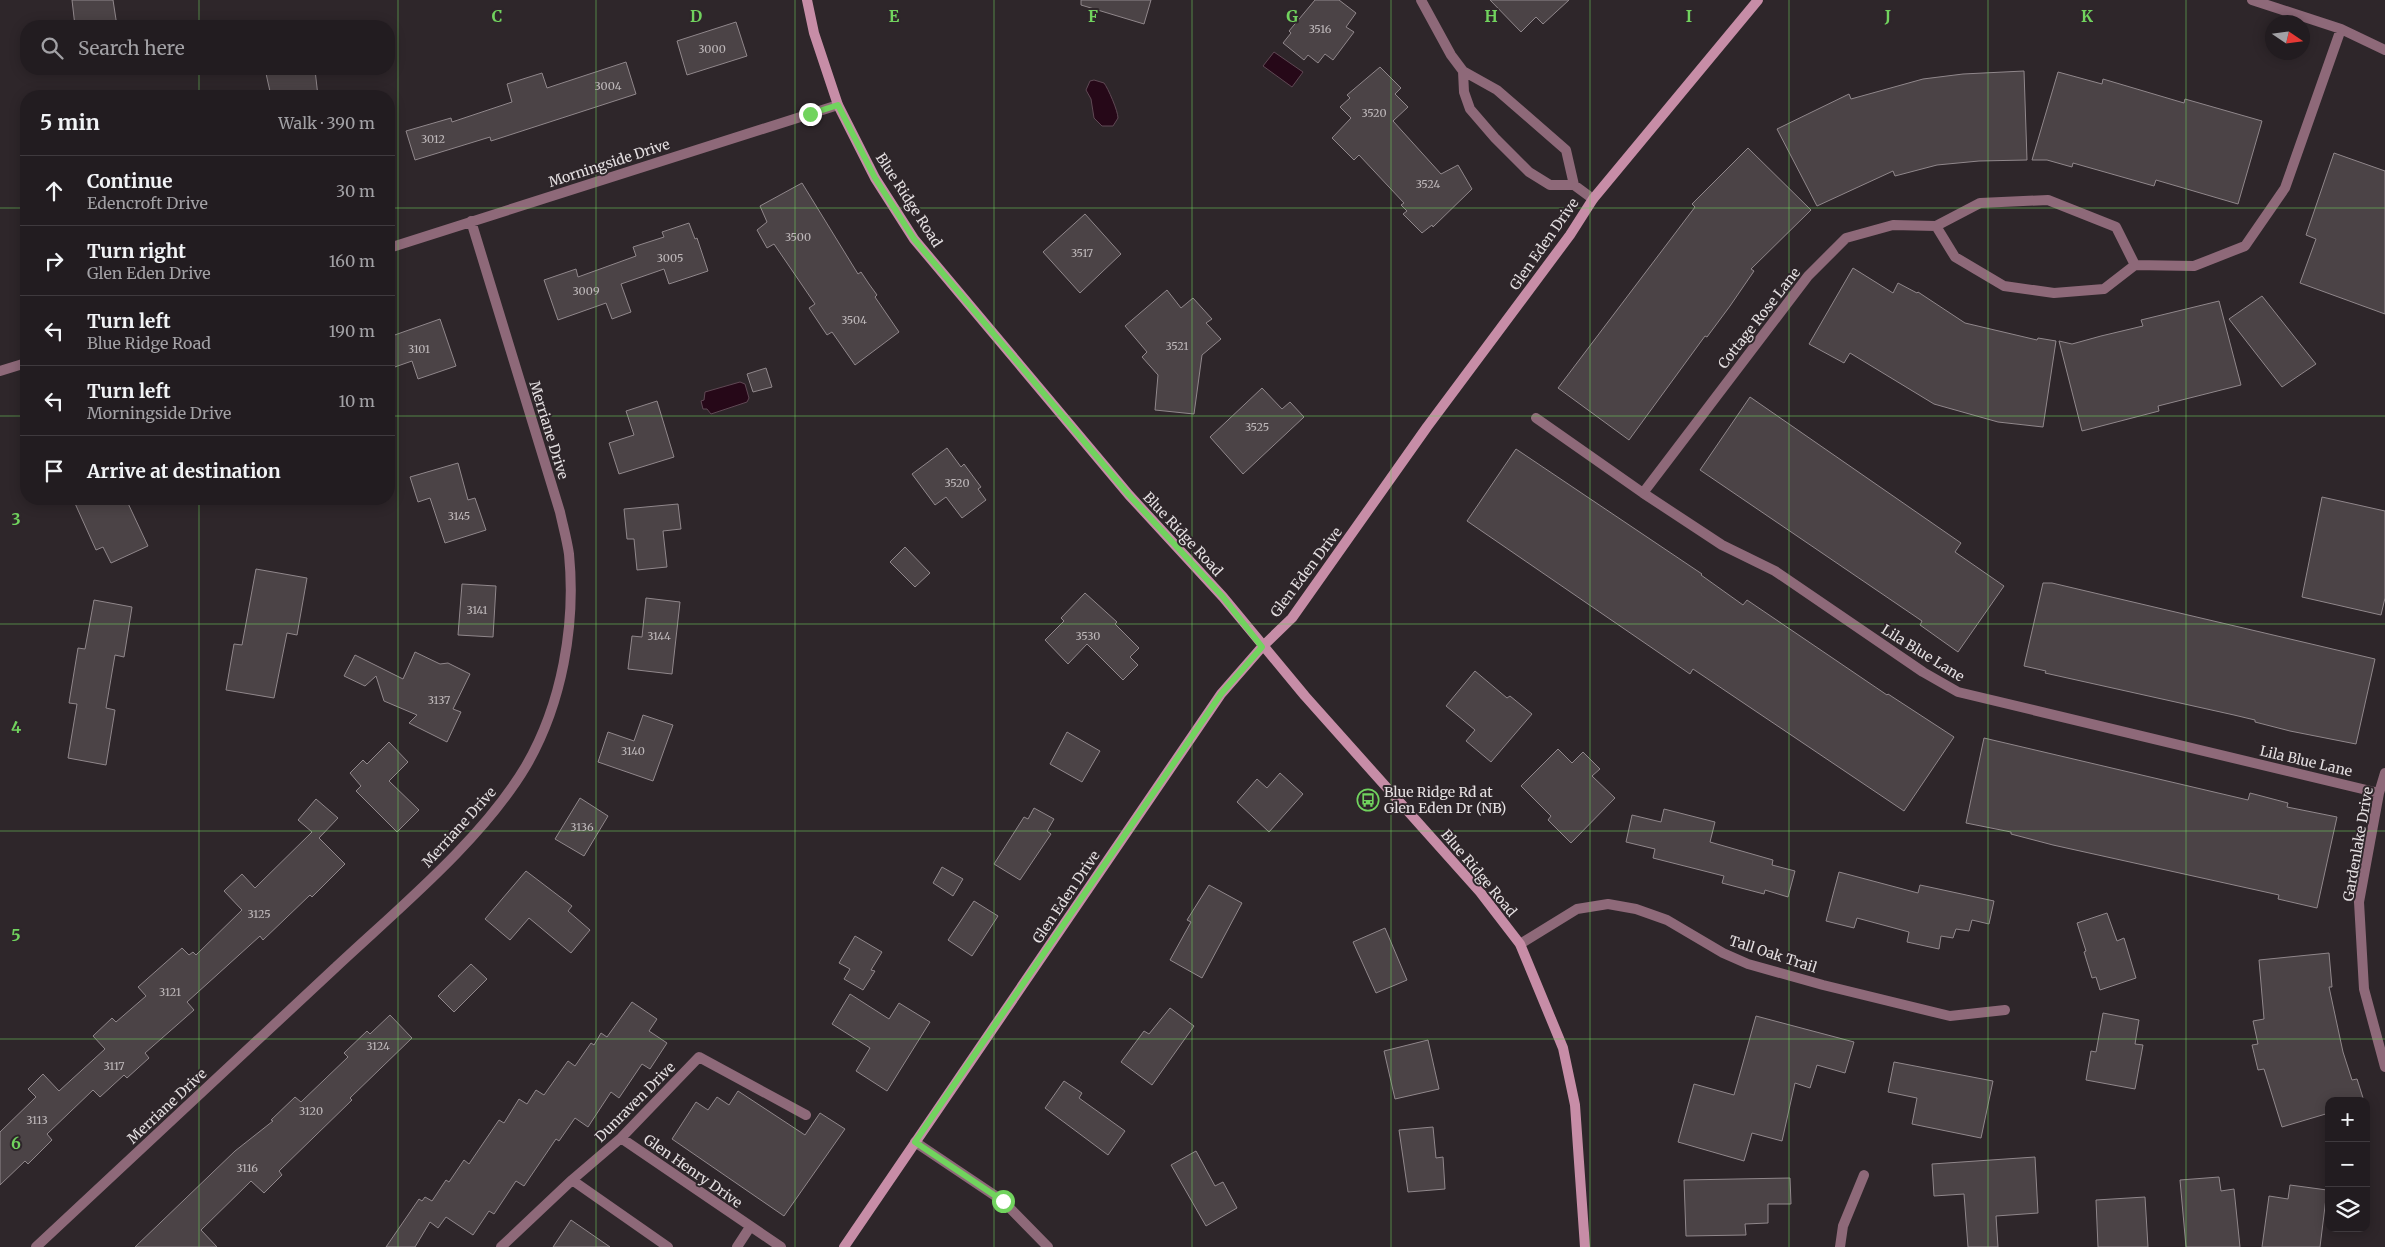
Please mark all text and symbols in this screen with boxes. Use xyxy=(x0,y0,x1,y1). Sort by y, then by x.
text: C xyxy=(492,6,502,26)
text: D xyxy=(690,6,702,26)
text: E xyxy=(889,6,900,26)
text: F xyxy=(1088,6,1098,26)
text: G xyxy=(1286,6,1298,26)
text: H xyxy=(1484,6,1498,26)
text: I xyxy=(1686,6,1692,26)
text: J xyxy=(1884,6,1891,26)
text: K xyxy=(2081,6,2093,26)
north arrow xyxy=(2265,15,2310,60)
search box xyxy=(20,20,395,75)
house number: 3516 xyxy=(1309,22,1332,36)
icon: search xyxy=(38,34,66,62)
text: Search here xyxy=(78,36,185,60)
house number: 3000 xyxy=(698,42,726,56)
house number: 3004 xyxy=(594,79,622,93)
route end xyxy=(799,103,822,126)
house number: 3520 xyxy=(1361,106,1387,120)
text: 5 min xyxy=(40,109,100,136)
text: Walk · 390 m xyxy=(278,113,375,133)
house number: 3012 xyxy=(421,132,445,146)
street label: Morningside Drive xyxy=(546,135,672,191)
street label: Blue Ridge Road xyxy=(872,150,946,251)
text: Continue xyxy=(87,169,173,193)
icon: ahead xyxy=(40,177,68,205)
house number: 3524 xyxy=(1416,177,1441,191)
text: 30 m xyxy=(336,181,375,201)
text: Edencroft Drive xyxy=(87,193,208,213)
street label: Glen Eden Drive xyxy=(1506,195,1582,293)
house number: 3500 xyxy=(785,230,811,244)
text: Turn right xyxy=(87,239,186,263)
house number: 3517 xyxy=(1071,246,1093,260)
icon: right xyxy=(40,247,68,275)
text: 160 m xyxy=(329,251,375,271)
house number: 3005 xyxy=(657,251,683,265)
text: Glen Eden Drive xyxy=(87,263,211,283)
street label: Cottage Rose Lane xyxy=(1714,264,1804,372)
house number: 3009 xyxy=(572,284,600,298)
text: Turn left xyxy=(87,309,171,333)
house number: 3504 xyxy=(841,313,867,327)
icon: left xyxy=(40,317,68,345)
text: 190 m xyxy=(329,321,375,341)
text: Blue Ridge Road xyxy=(87,333,211,353)
house number: 3521 xyxy=(1166,339,1188,353)
house number: 3101 xyxy=(408,342,430,356)
text: Turn left xyxy=(87,379,171,403)
street label: Merriane Drive xyxy=(525,379,573,481)
icon: left xyxy=(40,387,68,415)
text: 10 m xyxy=(338,391,375,411)
text: Morningside Drive xyxy=(87,403,231,423)
house number: 3525 xyxy=(1245,420,1269,434)
icon: arrive xyxy=(40,457,68,485)
text: Arrive at destination xyxy=(87,459,281,483)
house number: 3520 xyxy=(944,476,970,490)
street label: Blue Ridge Road xyxy=(1139,488,1227,580)
text: 3 xyxy=(11,509,21,529)
house number: 3145 xyxy=(448,509,470,523)
street label: Glen Eden Drive xyxy=(1266,523,1346,621)
house number: 3141 xyxy=(466,603,488,617)
street label: Lila Blue Lane xyxy=(1878,620,1968,686)
house number: 3144 xyxy=(647,629,671,643)
house number: 3530 xyxy=(1076,629,1100,643)
house number: 3137 xyxy=(428,693,450,707)
text: 4 xyxy=(11,717,21,737)
street label: Lila Blue Lane xyxy=(2258,742,2354,780)
house number: 3140 xyxy=(621,744,645,758)
street label: Merriane Drive xyxy=(418,783,500,871)
place label: Blue Ridge Rd at Glen Eden Dr (NB) xyxy=(1384,783,1506,817)
street label: Gardenlake Drive xyxy=(2339,785,2377,903)
bus stop icon: Blue Ridge Rd at Glen Eden Dr (NB) xyxy=(1356,788,1380,812)
house number: 3136 xyxy=(570,820,594,834)
street label: Blue Ridge Road xyxy=(1437,826,1521,921)
street label: Glen Eden Drive xyxy=(1028,847,1104,947)
house number: 3125 xyxy=(247,907,271,921)
text: 5 xyxy=(11,925,21,945)
street label: Tall Oak Trail xyxy=(1727,931,1820,977)
house number: 3121 xyxy=(159,985,181,999)
house number: 3124 xyxy=(366,1039,390,1053)
street label: Dunraven Drive xyxy=(591,1058,679,1146)
house number: 3117 xyxy=(103,1059,125,1073)
street label: Merriane Drive xyxy=(124,1065,210,1147)
map controls xyxy=(2325,1097,2370,1232)
button: + xyxy=(2325,1097,2370,1142)
house number: 3120 xyxy=(299,1104,323,1118)
house number: 3113 xyxy=(26,1113,48,1127)
street label: Glen Henry Drive xyxy=(640,1130,746,1212)
text: 6 xyxy=(11,1133,21,1153)
button: − xyxy=(2325,1142,2370,1187)
house number: 3116 xyxy=(236,1161,258,1175)
button: layers xyxy=(2325,1187,2370,1232)
route start xyxy=(992,1190,1015,1213)

